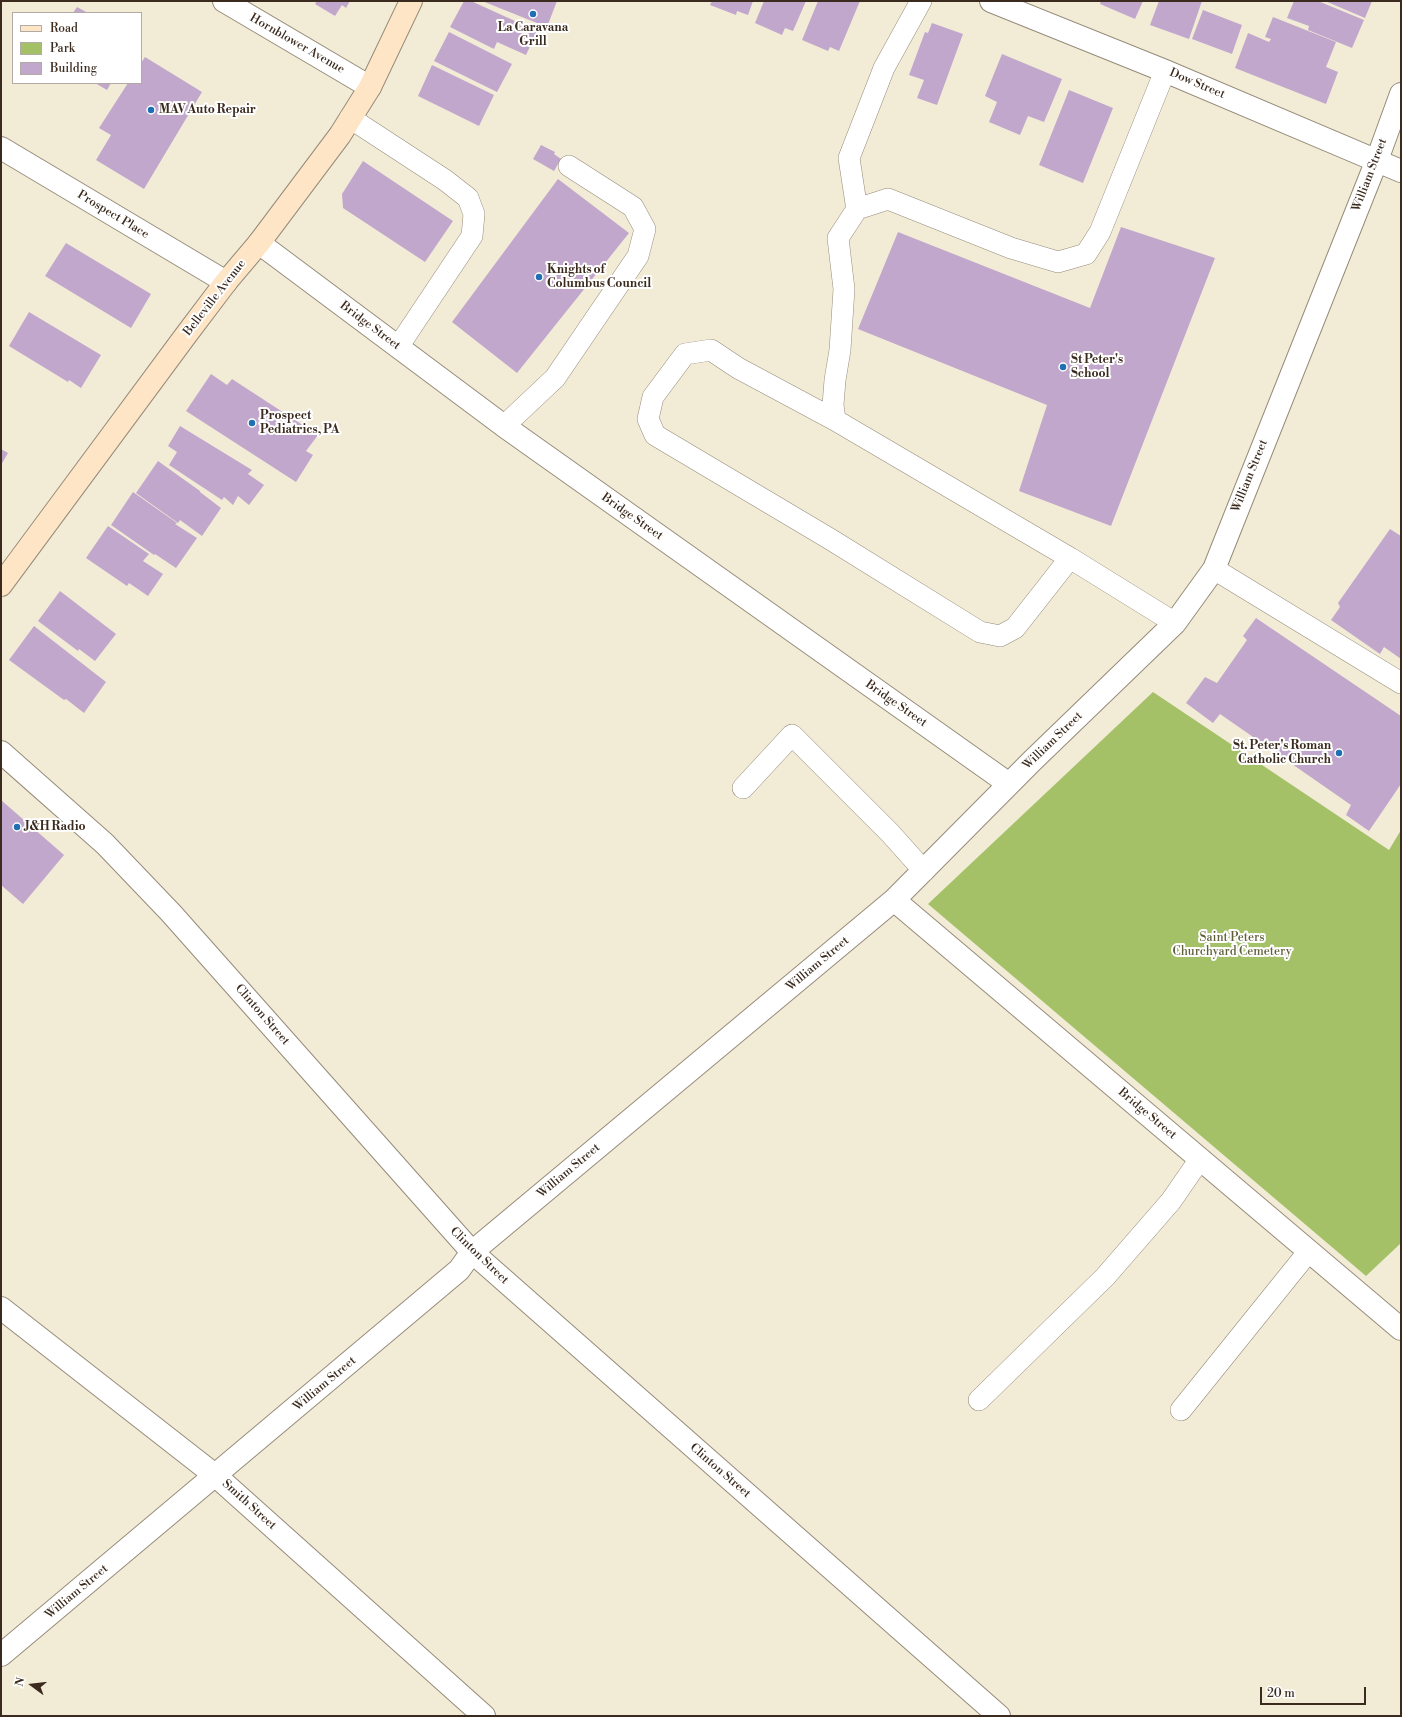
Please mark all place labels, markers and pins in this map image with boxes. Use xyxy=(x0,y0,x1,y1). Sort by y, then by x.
marker: La Caravana Grill xyxy=(528,9,538,19)
place label: La Caravana Grill xyxy=(498,21,568,49)
place label: MAV Auto Repair xyxy=(159,103,256,117)
marker: MAV Auto Repair xyxy=(146,105,156,115)
place label: Knights of Columbus Council xyxy=(547,263,651,291)
marker: Knights of Columbus Council xyxy=(534,272,544,282)
place label: St Peter's School xyxy=(1071,353,1123,381)
marker: St Peter's School xyxy=(1058,362,1068,372)
place label: Prospect Pediatrics, PA xyxy=(260,409,339,437)
marker: Prospect Pediatrics, PA xyxy=(247,418,257,428)
place label: St. Peter's Roman Catholic Church xyxy=(1233,739,1331,767)
marker: St. Peter's Roman Catholic Church xyxy=(1334,748,1344,758)
place label: J&H Radio xyxy=(25,820,86,834)
marker: J&H Radio xyxy=(12,822,22,832)

